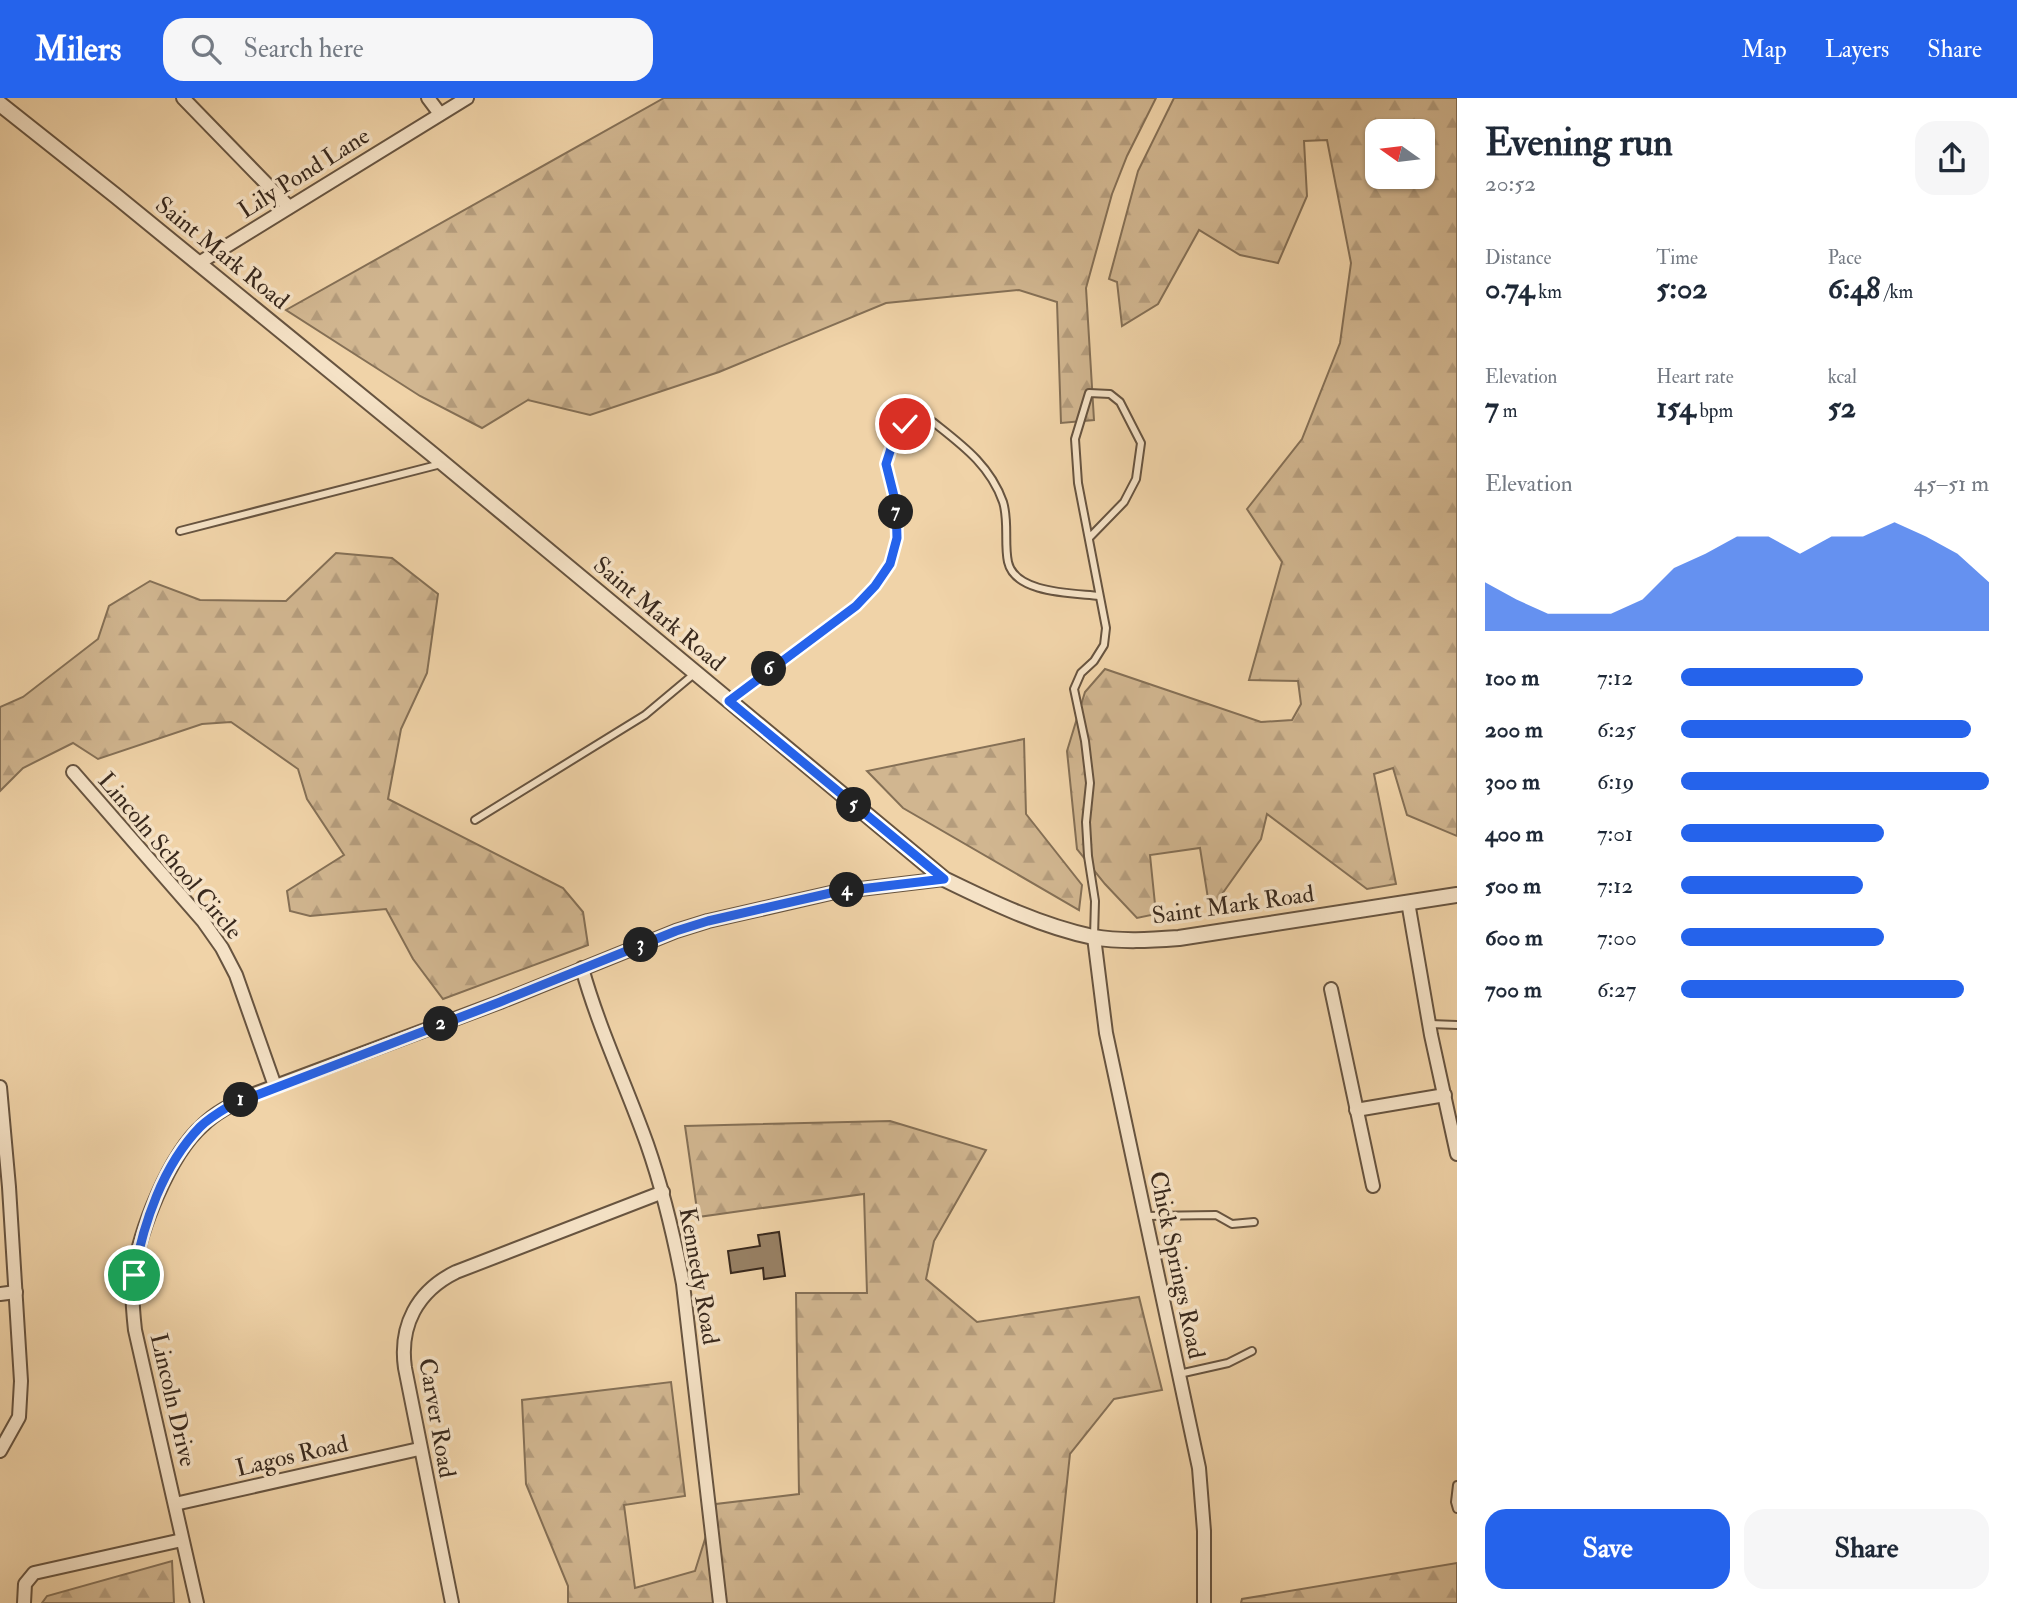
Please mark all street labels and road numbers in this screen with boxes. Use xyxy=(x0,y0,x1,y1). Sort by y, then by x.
street label: Lily Pond Lane xyxy=(233,120,375,226)
street label: Saint Mark Road xyxy=(149,190,295,317)
street label: Saint Mark Road xyxy=(587,550,732,678)
street label: Lincoln School Circle xyxy=(91,766,249,946)
street label: Saint Mark Road xyxy=(1150,878,1316,932)
street label: Chick Springs Road xyxy=(1142,1168,1212,1362)
street label: Kennedy Road xyxy=(672,1205,726,1347)
street label: Lincoln Drive xyxy=(143,1330,203,1470)
street label: Carver Road xyxy=(411,1356,463,1480)
street label: Lagos Road xyxy=(233,1428,351,1484)

